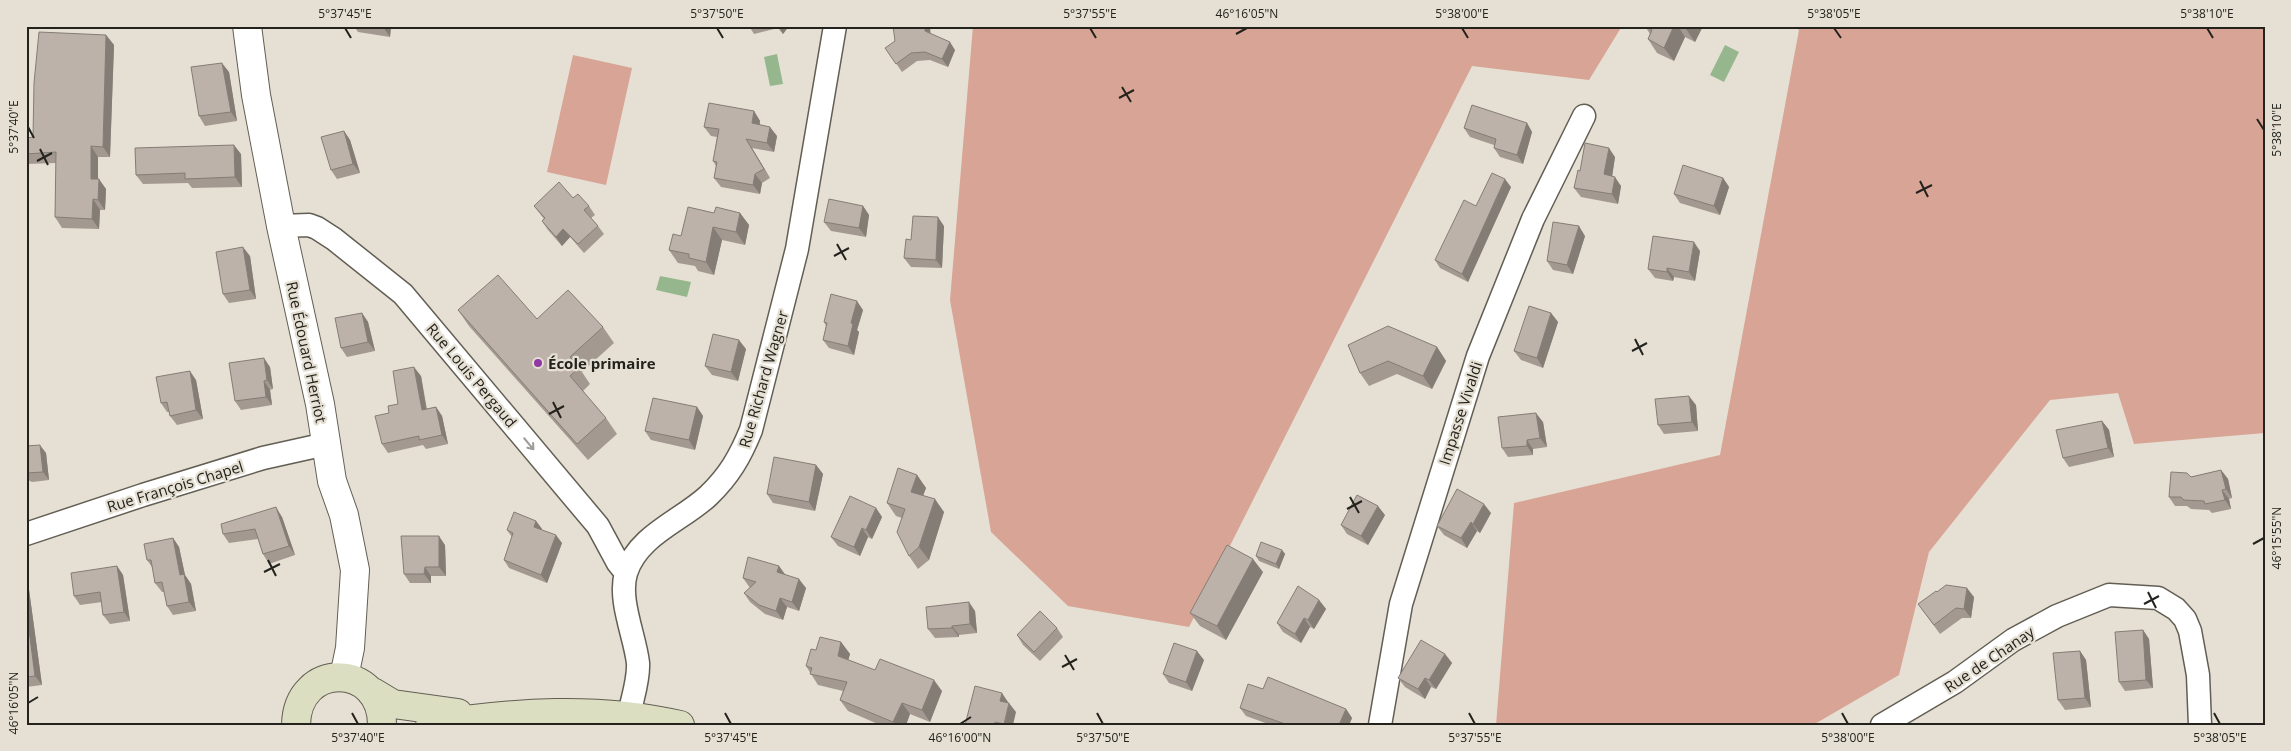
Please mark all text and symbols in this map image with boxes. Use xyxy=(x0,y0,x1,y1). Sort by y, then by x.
text: 5°37'45"E xyxy=(318,5,372,22)
text: 5°37'50"E xyxy=(690,5,744,22)
text: 5°37'55"E xyxy=(1063,5,1117,22)
text: 46°16'05"N xyxy=(1216,5,1278,22)
text: 5°38'00"E xyxy=(1435,5,1489,22)
text: 5°38'05"E xyxy=(1807,5,1861,22)
text: 5°38'10"E xyxy=(2180,5,2234,22)
text: 5°37'40"E xyxy=(5,100,22,154)
text: 5°38'10"E xyxy=(2268,103,2285,157)
street label: Rue Édouard Herriot xyxy=(282,280,332,424)
street label: Rue Richard Wagner xyxy=(734,308,792,450)
street label: Rue Louis Pergaud xyxy=(423,319,521,431)
place label: École primaire xyxy=(548,353,656,373)
marker: École primaire xyxy=(532,357,544,369)
street label: Impasse Vivaldi xyxy=(1434,359,1486,467)
one-way arrow xyxy=(524,437,535,450)
street label: Rue François Chapel xyxy=(104,456,246,516)
text: 46°15'55"N xyxy=(2268,507,2285,569)
street label: Rue de Chanay xyxy=(1940,621,2038,696)
text: 46°16'05"N xyxy=(5,672,22,734)
text: 5°37'40"E xyxy=(331,729,385,746)
text: 5°37'45"E xyxy=(704,729,758,746)
text: 46°16'00"N xyxy=(929,729,991,746)
text: 5°37'50"E xyxy=(1076,729,1130,746)
text: 5°37'55"E xyxy=(1448,729,1502,746)
text: 5°38'00"E xyxy=(1821,729,1875,746)
text: 5°38'05"E xyxy=(2193,729,2247,746)

